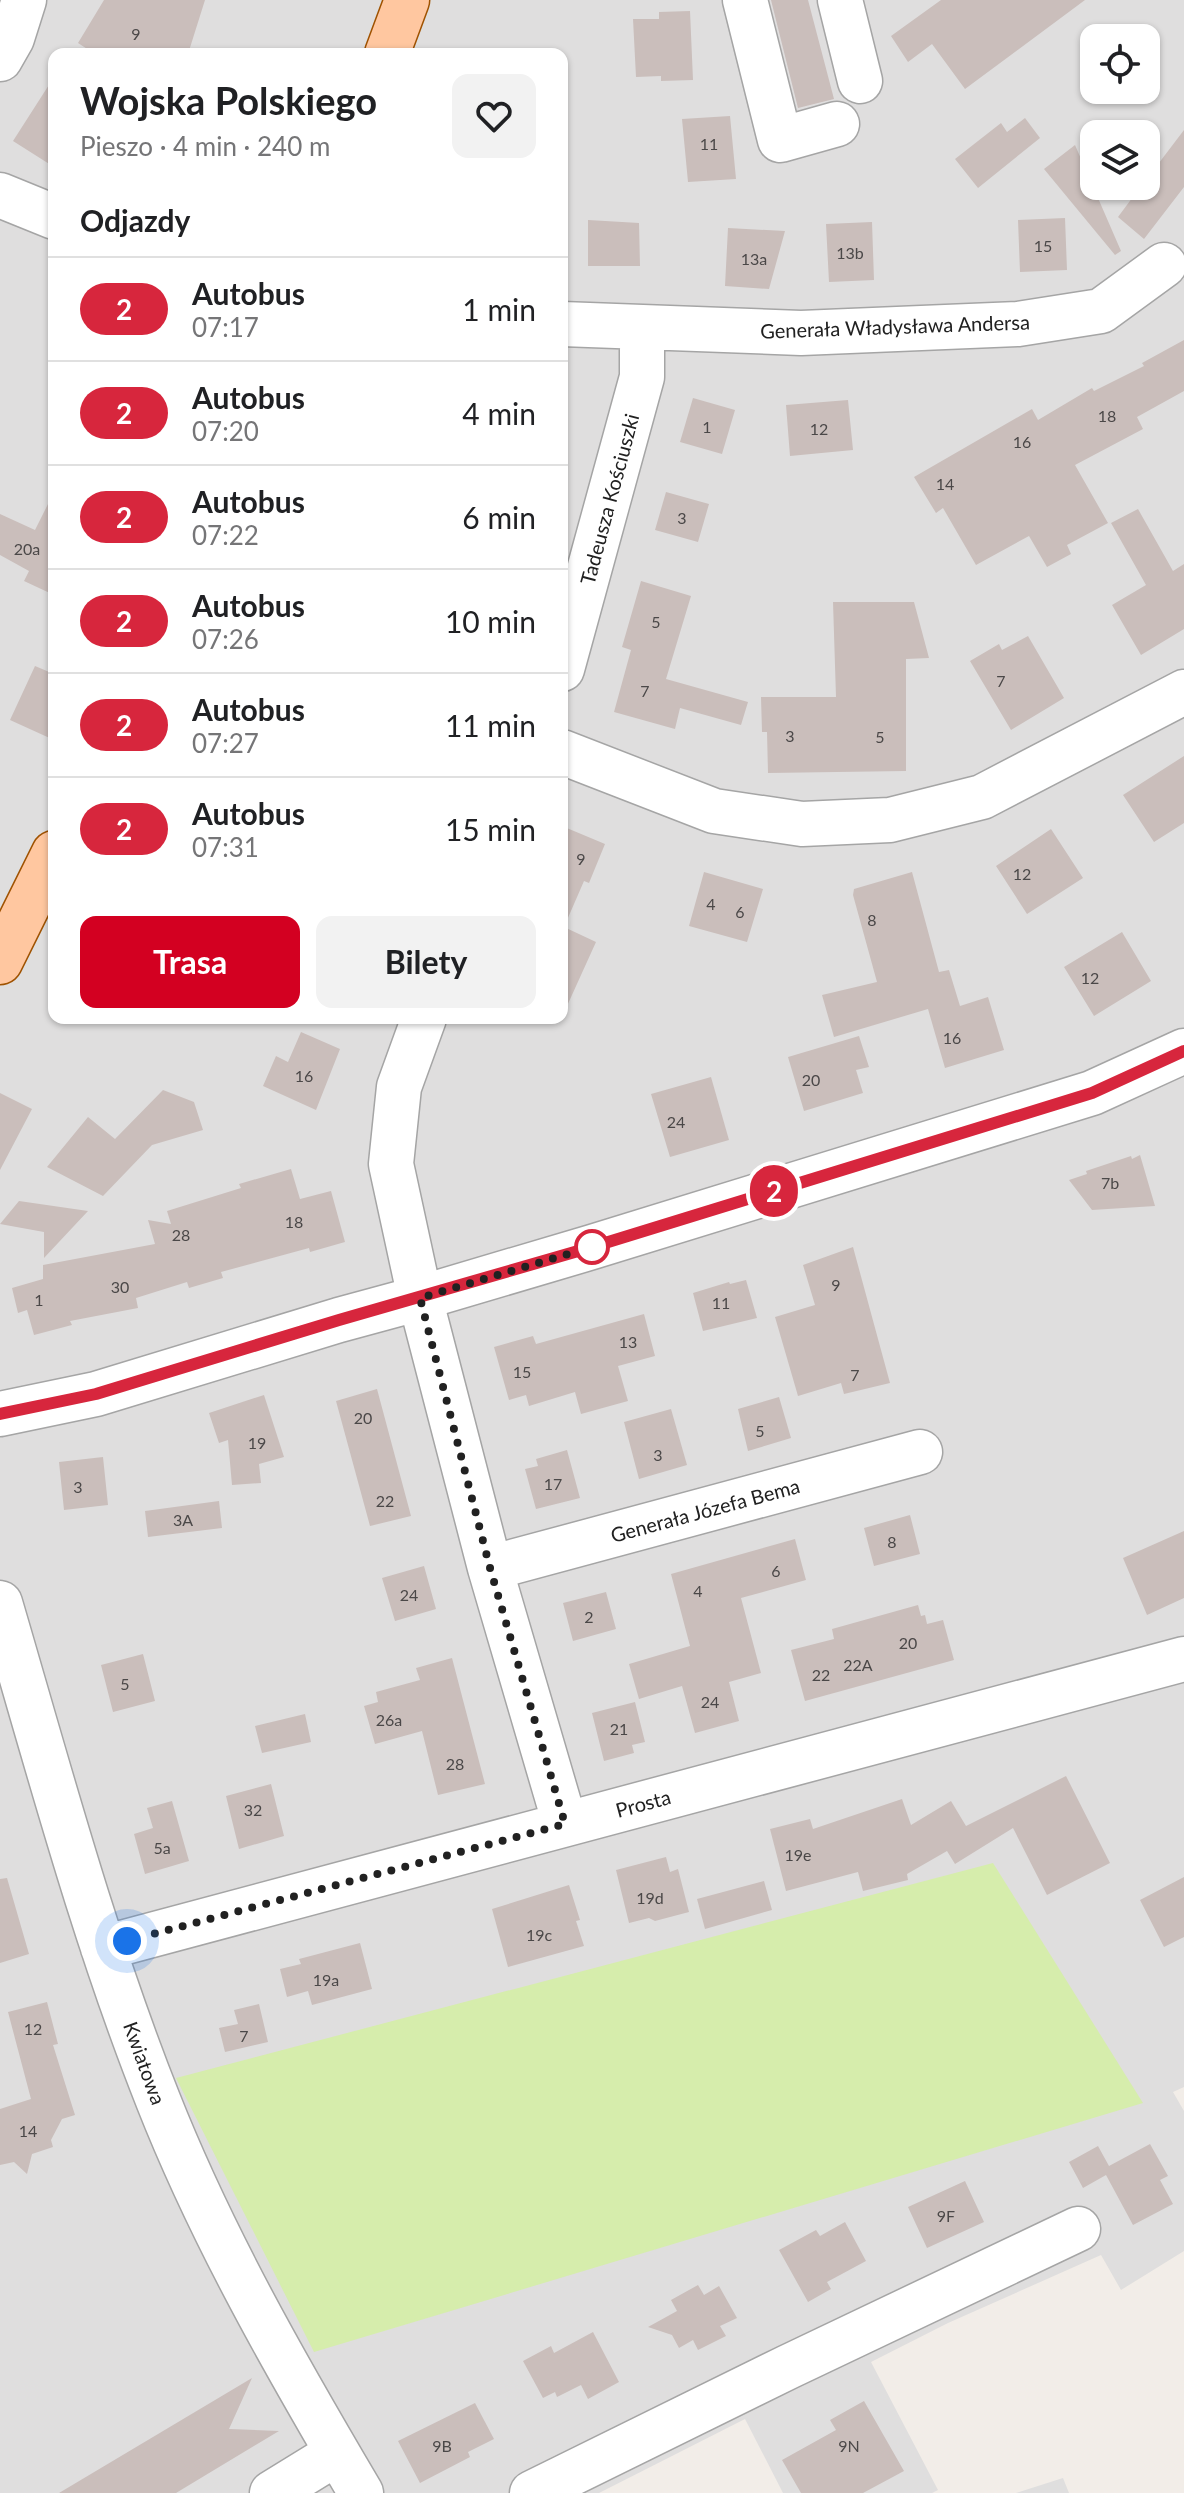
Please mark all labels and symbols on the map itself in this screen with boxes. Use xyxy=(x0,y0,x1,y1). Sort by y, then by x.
house number: 9 xyxy=(131,24,141,43)
house number: 11 xyxy=(700,134,718,153)
house number: 15 xyxy=(1034,236,1052,255)
house number: 13b xyxy=(836,243,864,262)
house number: 13a xyxy=(741,249,767,268)
street label: Generała Władysława Andersa xyxy=(760,309,1030,343)
house number: 18 xyxy=(1098,406,1116,425)
street label: Tadeusza Kościuszki xyxy=(575,411,643,587)
house number: 1 xyxy=(702,417,712,436)
house number: 12 xyxy=(810,419,828,438)
house number: 16 xyxy=(1013,432,1031,451)
house number: 14 xyxy=(936,474,954,493)
house number: 3 xyxy=(677,508,687,527)
house number: 20a xyxy=(14,539,40,558)
house number: 5 xyxy=(651,612,661,631)
house number: 7 xyxy=(996,671,1006,690)
house number: 7 xyxy=(640,681,650,700)
house number: 3 xyxy=(785,726,795,745)
house number: 5 xyxy=(875,727,885,746)
house number: 9 xyxy=(576,849,586,868)
house number: 12 xyxy=(1013,864,1031,883)
house number: 4 xyxy=(706,894,716,913)
house number: 6 xyxy=(735,902,745,921)
house number: 8 xyxy=(867,910,877,929)
house number: 12 xyxy=(1081,968,1099,987)
house number: 16 xyxy=(943,1028,961,1047)
house number: 16 xyxy=(295,1066,313,1085)
house number: 20 xyxy=(802,1070,820,1089)
house number: 24 xyxy=(667,1112,685,1131)
line badge: 2 xyxy=(748,1165,800,1217)
house number: 7b xyxy=(1101,1173,1119,1192)
house number: 18 xyxy=(285,1212,303,1231)
house number: 28 xyxy=(172,1225,190,1244)
unlabelled marker xyxy=(575,1230,609,1264)
house number: 9 xyxy=(831,1275,841,1294)
house number: 30 xyxy=(111,1277,129,1296)
house number: 1 xyxy=(34,1290,44,1309)
house number: 11 xyxy=(712,1293,730,1312)
house number: 13 xyxy=(619,1332,637,1351)
house number: 15 xyxy=(513,1362,531,1381)
house number: 7 xyxy=(850,1365,860,1384)
house number: 20 xyxy=(354,1408,372,1427)
house number: 5 xyxy=(755,1421,765,1440)
house number: 19 xyxy=(248,1433,266,1452)
house number: 3 xyxy=(653,1445,663,1464)
street label: Generała Józefa Bema xyxy=(608,1473,802,1547)
house number: 17 xyxy=(544,1474,562,1493)
house number: 3 xyxy=(73,1477,83,1496)
house number: 22 xyxy=(376,1491,394,1510)
house number: 3A xyxy=(173,1510,193,1529)
house number: 8 xyxy=(887,1532,897,1551)
house number: 6 xyxy=(771,1561,781,1580)
house number: 4 xyxy=(693,1581,703,1600)
house number: 24 xyxy=(400,1585,418,1604)
house number: 2 xyxy=(584,1607,594,1626)
house number: 20 xyxy=(899,1633,917,1652)
house number: 22A xyxy=(843,1655,873,1674)
house number: 22 xyxy=(812,1665,830,1684)
house number: 5 xyxy=(120,1674,130,1693)
house number: 24 xyxy=(701,1692,719,1711)
house number: 26a xyxy=(376,1710,402,1729)
house number: 21 xyxy=(610,1719,628,1738)
house number: 28 xyxy=(446,1754,464,1773)
street label: Prosta xyxy=(613,1784,673,1822)
house number: 32 xyxy=(244,1800,262,1819)
house number: 5a xyxy=(153,1838,171,1857)
house number: 19e xyxy=(784,1845,812,1864)
house number: 19d xyxy=(636,1888,664,1907)
your location xyxy=(107,1921,147,1961)
house number: 19c xyxy=(526,1925,552,1944)
house number: 19a xyxy=(313,1970,339,1989)
street label: Kwiatowa xyxy=(119,2018,171,2108)
house number: 12 xyxy=(24,2019,42,2038)
house number: 7 xyxy=(239,2026,249,2045)
house number: 14 xyxy=(19,2121,37,2140)
house number: 9F xyxy=(937,2206,955,2225)
house number: 9B xyxy=(432,2436,452,2455)
house number: 9N xyxy=(838,2436,860,2455)

